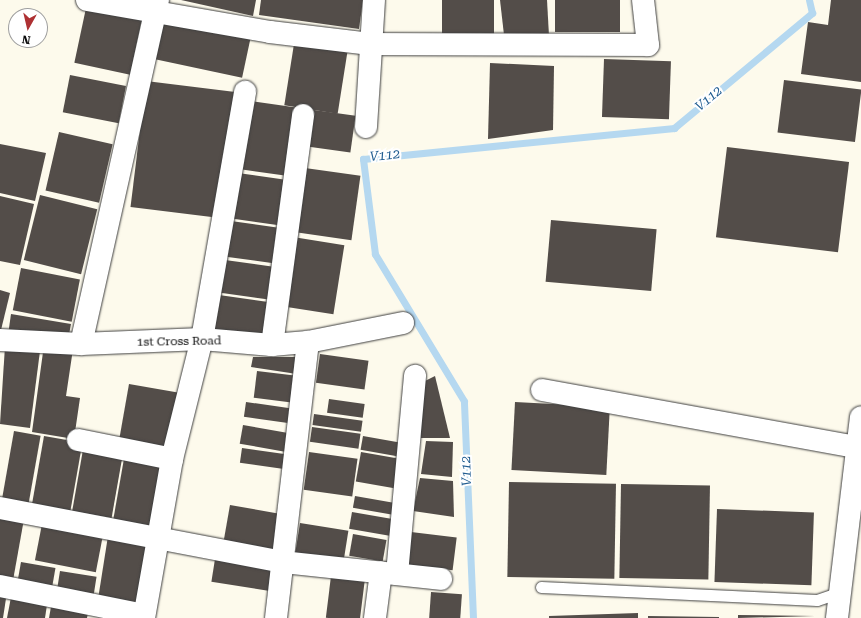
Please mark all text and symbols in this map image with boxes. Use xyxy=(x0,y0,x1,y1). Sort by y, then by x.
north arrow xyxy=(8,8,48,48)
text: N xyxy=(21,32,32,46)
water label: V112 xyxy=(692,83,726,115)
water label: V112 xyxy=(369,147,401,165)
street label: 1st Cross Road xyxy=(137,334,221,350)
water label: V112 xyxy=(459,456,475,486)

